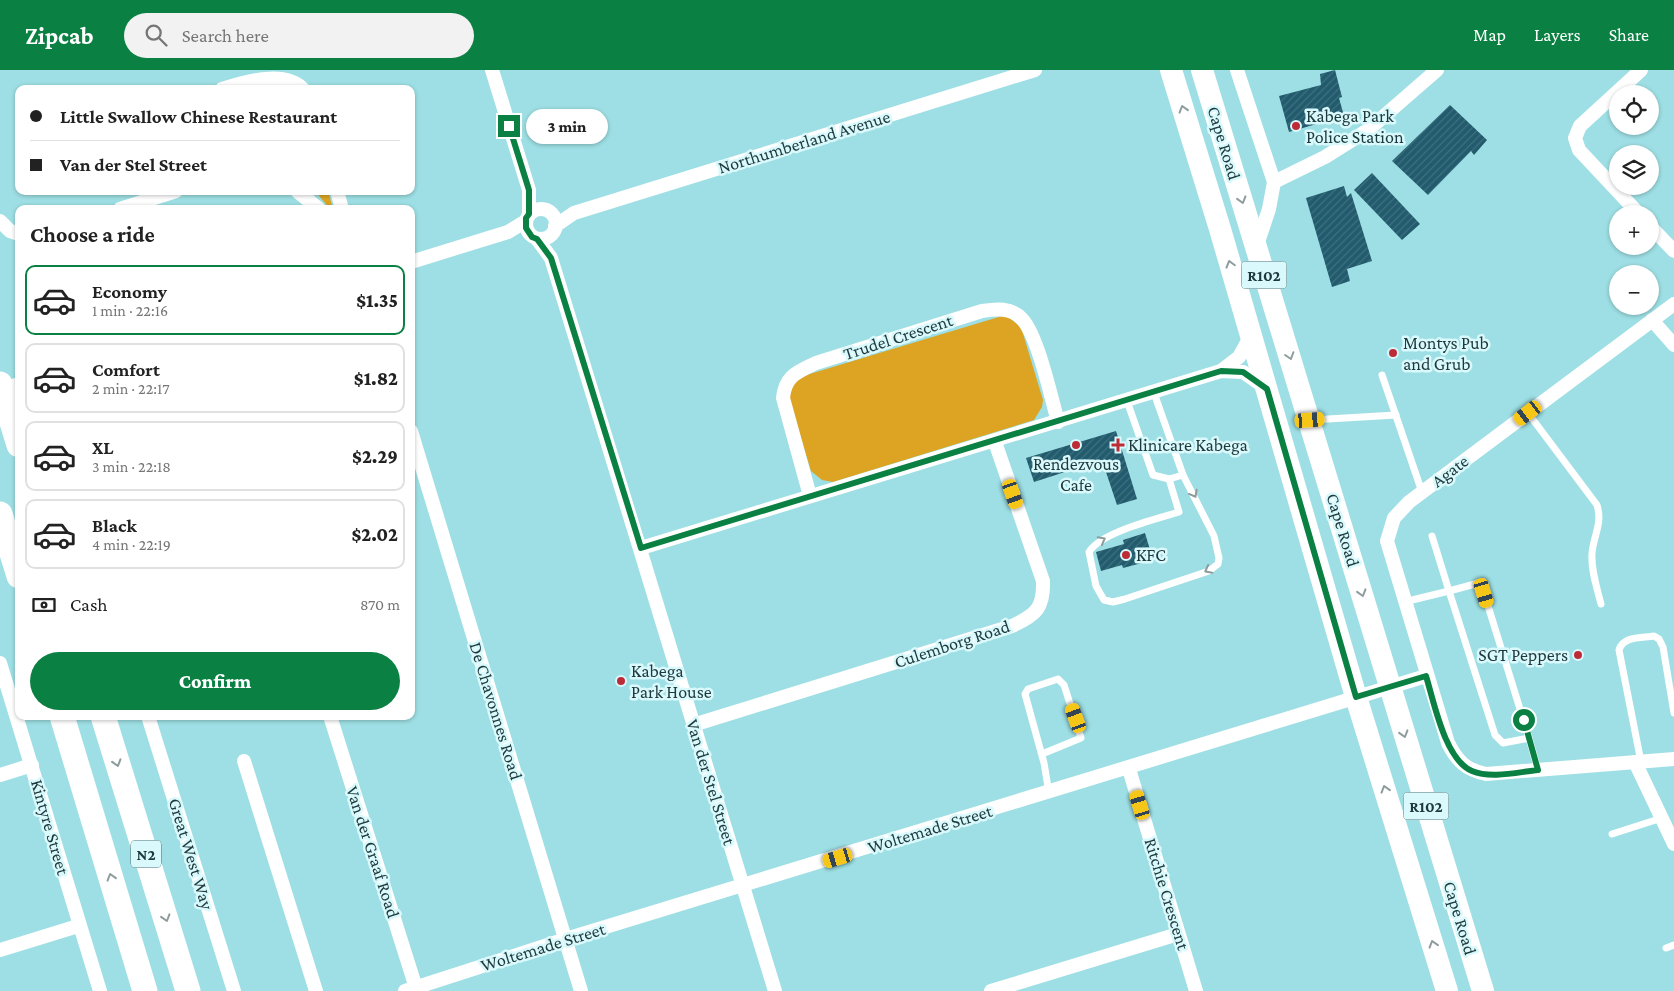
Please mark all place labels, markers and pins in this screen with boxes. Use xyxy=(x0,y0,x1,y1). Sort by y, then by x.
place label: Kabega Park Police Station xyxy=(1306,106,1404,147)
marker: Kabega Park Police Station xyxy=(1290,120,1302,132)
place label: Montys Pub and Grub xyxy=(1403,333,1489,374)
marker: Montys Pub and Grub xyxy=(1387,347,1399,359)
place label: Klinicare Kabega xyxy=(1128,435,1248,455)
marker: Rendezvous Cafe xyxy=(1070,439,1082,451)
marker: Klinicare Kabega xyxy=(1112,439,1124,451)
place label: Rendezvous Cafe xyxy=(1033,454,1119,495)
place label: KFC xyxy=(1136,545,1166,565)
marker: KFC xyxy=(1120,549,1132,561)
place label: SGT Peppers xyxy=(1478,645,1568,665)
marker: SGT Peppers xyxy=(1572,649,1584,661)
place label: Kabega Park House xyxy=(631,661,712,702)
marker: Kabega Park House xyxy=(615,675,627,687)

